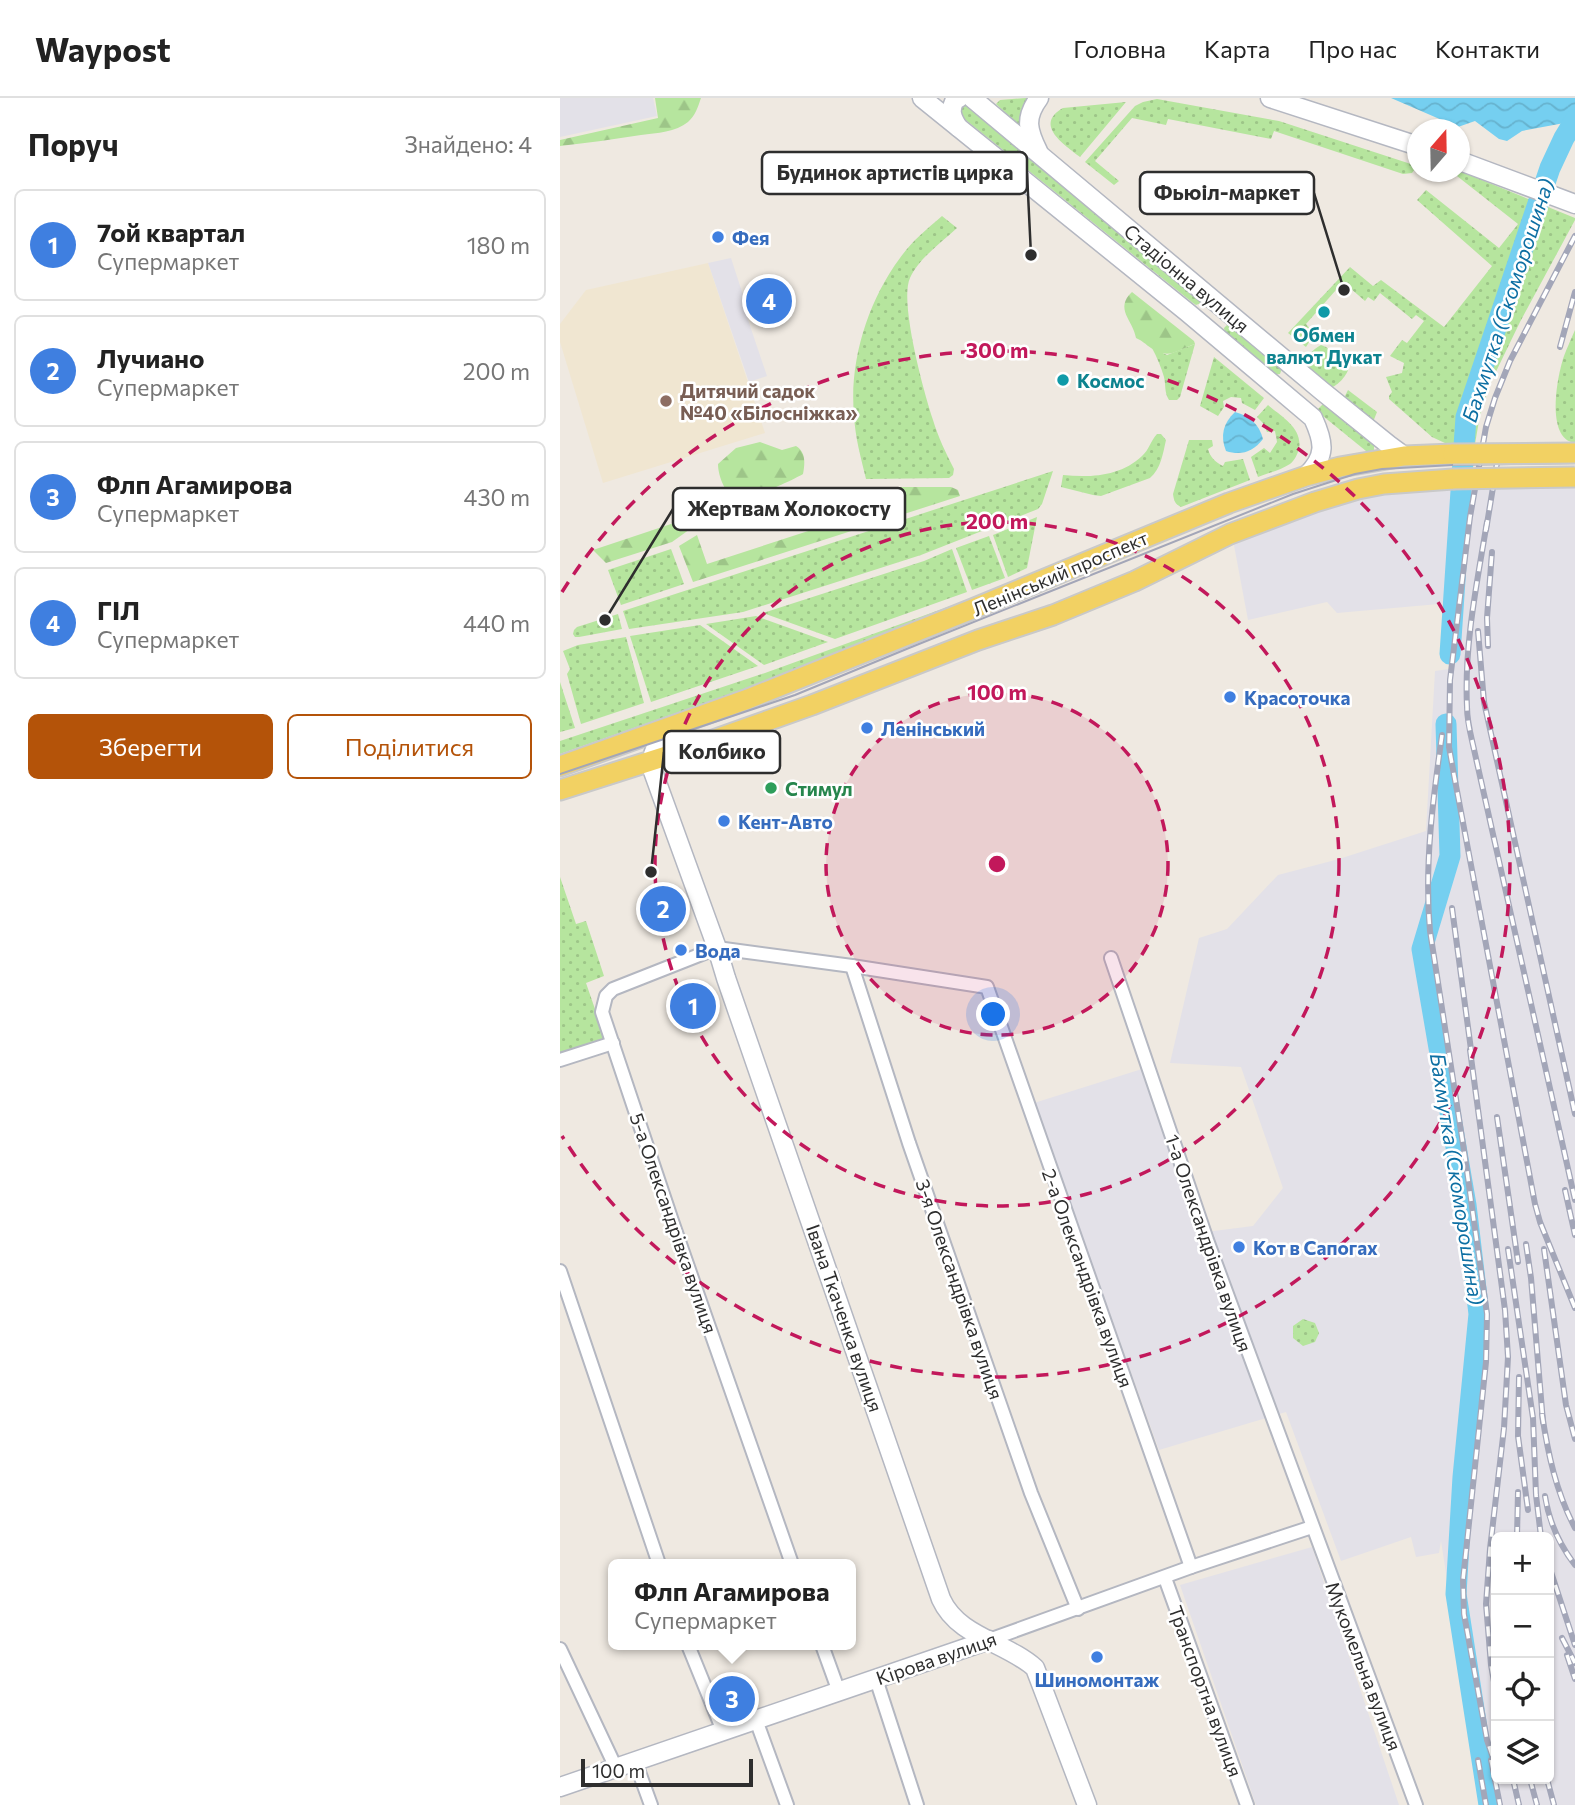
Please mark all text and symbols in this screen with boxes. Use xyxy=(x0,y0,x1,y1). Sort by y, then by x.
text: Waypost xyxy=(35,28,171,69)
text: Головна xyxy=(1073,34,1166,63)
text: Карта xyxy=(1204,34,1270,63)
text: Про нас xyxy=(1308,34,1397,63)
text: Контакти xyxy=(1435,34,1540,63)
north arrow xyxy=(1407,119,1470,182)
text: Поруч xyxy=(28,125,119,162)
text: Знайдено: 4 xyxy=(405,130,532,158)
callout: Будинок артистів цирка xyxy=(762,152,1027,194)
text: Будинок артистів цирка xyxy=(776,159,1014,184)
callout: Фьюіл-маркет xyxy=(1140,172,1314,214)
water label: Бахмутка (Скоморошина) xyxy=(1456,175,1558,425)
text: Фьюіл-маркет xyxy=(1154,179,1300,204)
text: 7ой квартал xyxy=(97,216,245,247)
street label: Стадіонна вулиця xyxy=(1120,219,1254,337)
place label: Фея xyxy=(732,226,769,249)
marker: Фея xyxy=(710,229,726,245)
text: 1 xyxy=(48,231,58,259)
text: 180 m xyxy=(467,231,530,259)
text: Супермаркет xyxy=(97,247,239,275)
pin: 4 xyxy=(746,275,792,327)
marker: Обмен валют Дукат xyxy=(1316,304,1332,320)
place label: Обмен валют Дукат xyxy=(1266,323,1382,368)
text: 300 m xyxy=(966,337,1028,362)
text: Лучиано xyxy=(97,342,205,373)
text: 2 xyxy=(46,357,60,385)
text: 200 m xyxy=(463,357,530,385)
place label: Космос xyxy=(1077,369,1145,392)
marker: Космос xyxy=(1055,372,1071,388)
text: Супермаркет xyxy=(97,373,239,401)
place label: Дитячий садок №40 «Білосніжка» xyxy=(680,379,858,424)
marker: Дитячий садок №40 «Білосніжка» xyxy=(658,393,674,409)
text: Флп Агамирова xyxy=(97,468,292,499)
text: 3 xyxy=(46,483,60,511)
text: 430 m xyxy=(464,483,530,511)
callout: Жертвам Холокосту xyxy=(673,488,905,530)
text: Жертвам Холокосту xyxy=(687,495,892,520)
text: Супермаркет xyxy=(97,499,239,527)
text: 200 m xyxy=(966,508,1028,533)
street label: Ленінський проспект xyxy=(969,526,1151,620)
text: ГІЛ xyxy=(97,594,140,625)
text: 4 xyxy=(46,609,60,637)
text: 440 m xyxy=(463,609,530,637)
text: Супермаркет xyxy=(97,625,239,653)
text: 100 m xyxy=(967,679,1027,704)
place label: Красоточка xyxy=(1244,686,1351,709)
marker: Красоточка xyxy=(1222,689,1238,705)
button: Зберегти xyxy=(28,714,273,779)
button: Поділитися xyxy=(287,714,532,779)
place label: Ленінський xyxy=(881,717,985,740)
marker: Ленінський xyxy=(859,720,875,736)
callout: Колбико xyxy=(664,731,780,773)
text: Колбико xyxy=(678,738,766,763)
place label: Стимул xyxy=(785,777,853,800)
marker: Стимул xyxy=(763,780,779,796)
place label: Кент-Авто xyxy=(738,810,833,833)
marker: Кент-Авто xyxy=(716,813,732,829)
centre of rings xyxy=(985,852,1009,876)
pin: 2 xyxy=(640,883,686,935)
place label: Вода xyxy=(695,939,741,962)
marker: Вода xyxy=(673,942,689,958)
pin: 1 xyxy=(670,980,716,1032)
your location xyxy=(976,997,1010,1031)
water label: Бахмутка (Скоморошина) xyxy=(1426,1051,1490,1307)
street label: 5-а Олександрівка вулиця xyxy=(625,1110,723,1336)
street label: 1-а Олександрівка вулиця xyxy=(1161,1131,1257,1355)
street label: 2-а Олександрівка вулиця xyxy=(1038,1165,1138,1391)
street label: 3-я Олександрівка вулиця xyxy=(911,1176,1009,1402)
street label: Івана Ткаченка вулиця xyxy=(802,1221,888,1415)
place label: Кот в Сапогах xyxy=(1253,1236,1378,1259)
marker: Кот в Сапогах xyxy=(1231,1239,1247,1255)
map controls xyxy=(1491,1532,1554,1784)
button: + xyxy=(1491,1532,1554,1595)
popup xyxy=(608,1559,856,1650)
text: Флп Агамирова xyxy=(634,1575,830,1606)
street label: Мукомельна вулиця xyxy=(1321,1578,1407,1754)
button: − xyxy=(1491,1595,1554,1658)
street label: Транспортна вулиця xyxy=(1164,1602,1248,1780)
text: Супермаркет xyxy=(634,1606,777,1634)
street label: Кірова вулиця xyxy=(873,1627,999,1689)
marker: Шиномонтаж xyxy=(1089,1649,1105,1665)
button: locate xyxy=(1491,1658,1554,1721)
place label: Шиномонтаж xyxy=(1035,1668,1159,1691)
pin: 3 xyxy=(709,1673,755,1725)
button: layers xyxy=(1491,1721,1554,1784)
scale bar xyxy=(581,1756,752,1788)
text: 100 m xyxy=(592,1759,645,1782)

